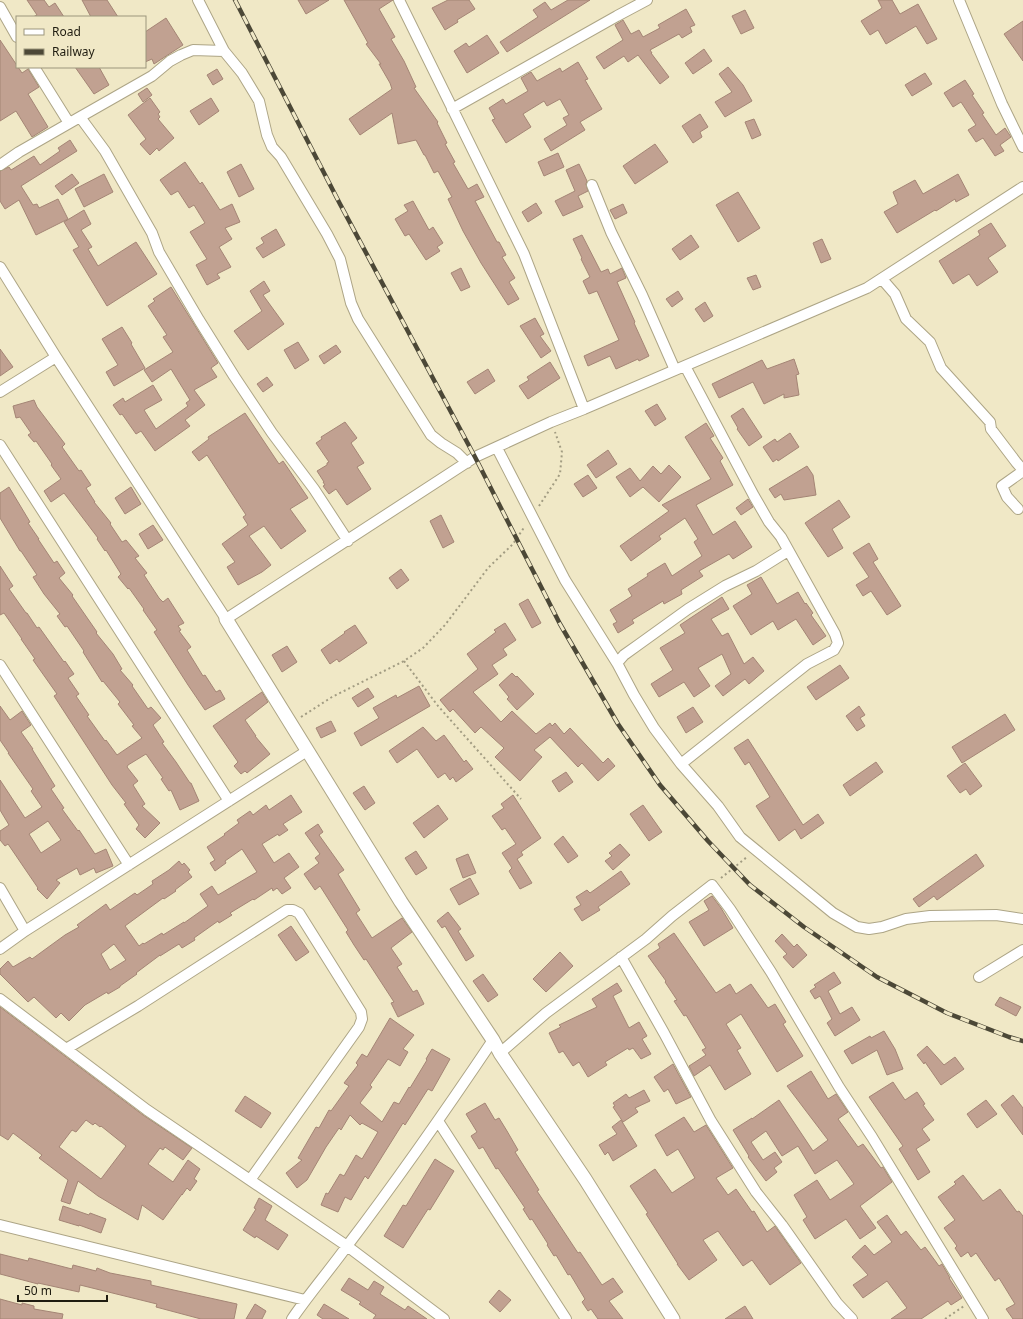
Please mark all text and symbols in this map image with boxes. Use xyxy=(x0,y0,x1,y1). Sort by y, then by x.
legend xyxy=(16,16,146,68)
text: Road xyxy=(52,23,81,40)
text: Railway xyxy=(52,43,96,60)
scale bar xyxy=(18,1277,107,1303)
text: 50 m xyxy=(24,1282,52,1299)

